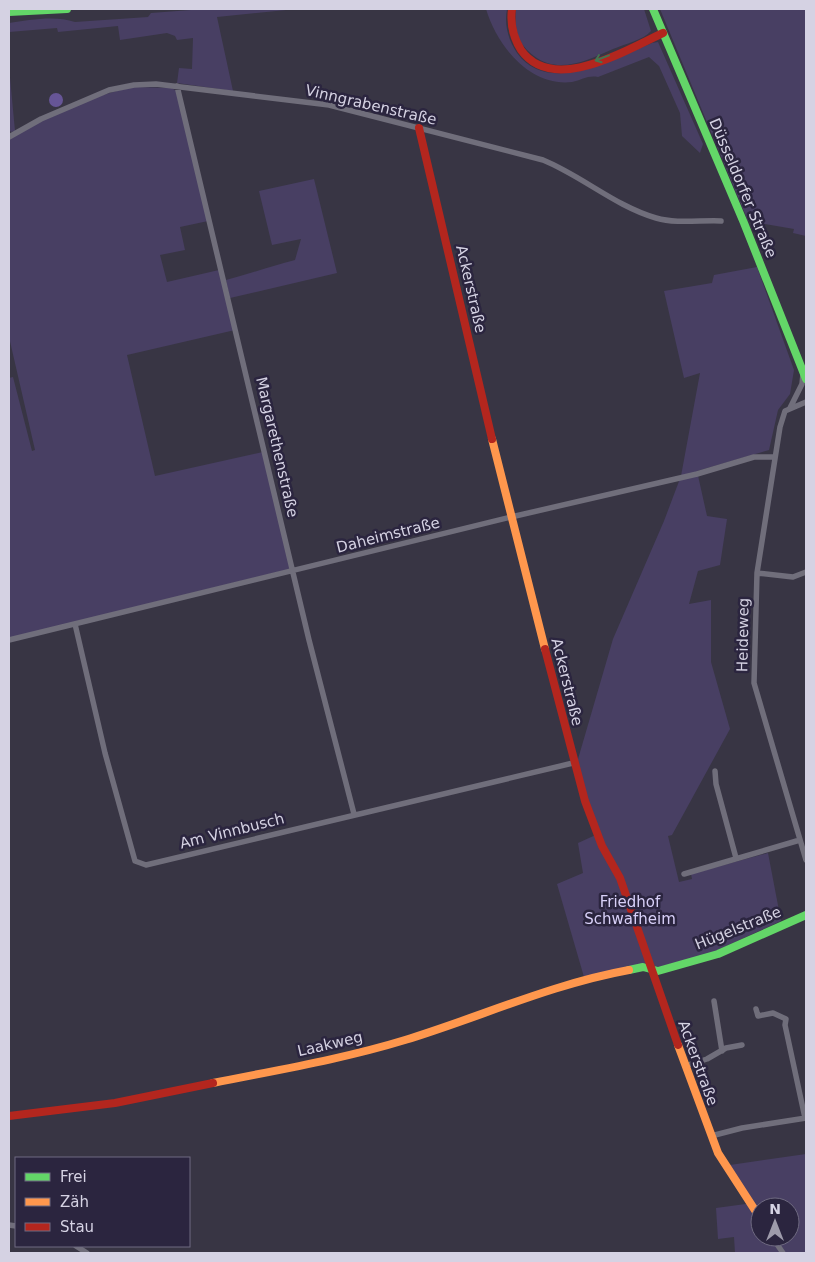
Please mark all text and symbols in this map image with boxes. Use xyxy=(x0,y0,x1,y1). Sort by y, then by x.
one-way arrow xyxy=(595,54,610,64)
street label: Vinngrabenstraße xyxy=(304,81,438,129)
street label: Düsseldorfer Straße xyxy=(705,116,781,260)
street label: Ackerstraße xyxy=(452,243,490,335)
street label: Margarethenstraße xyxy=(252,375,302,519)
street label: Daheimstraße xyxy=(334,513,442,557)
street label: Heideweg xyxy=(733,598,753,672)
street label: Ackerstraße xyxy=(547,636,587,728)
street label: Am Vinnbusch xyxy=(178,809,286,853)
park label: Friedhof Schwafheim xyxy=(584,893,676,928)
street label: Hügelstraße xyxy=(692,903,784,953)
street label: Ackerstraße xyxy=(674,1018,722,1108)
street label: Laakweg xyxy=(296,1028,364,1060)
legend xyxy=(15,1157,190,1247)
text: Frei xyxy=(60,1168,87,1186)
text: Zäh xyxy=(60,1193,89,1211)
north arrow xyxy=(750,1197,800,1247)
text: N xyxy=(769,1201,781,1217)
text: Stau xyxy=(60,1218,94,1236)

